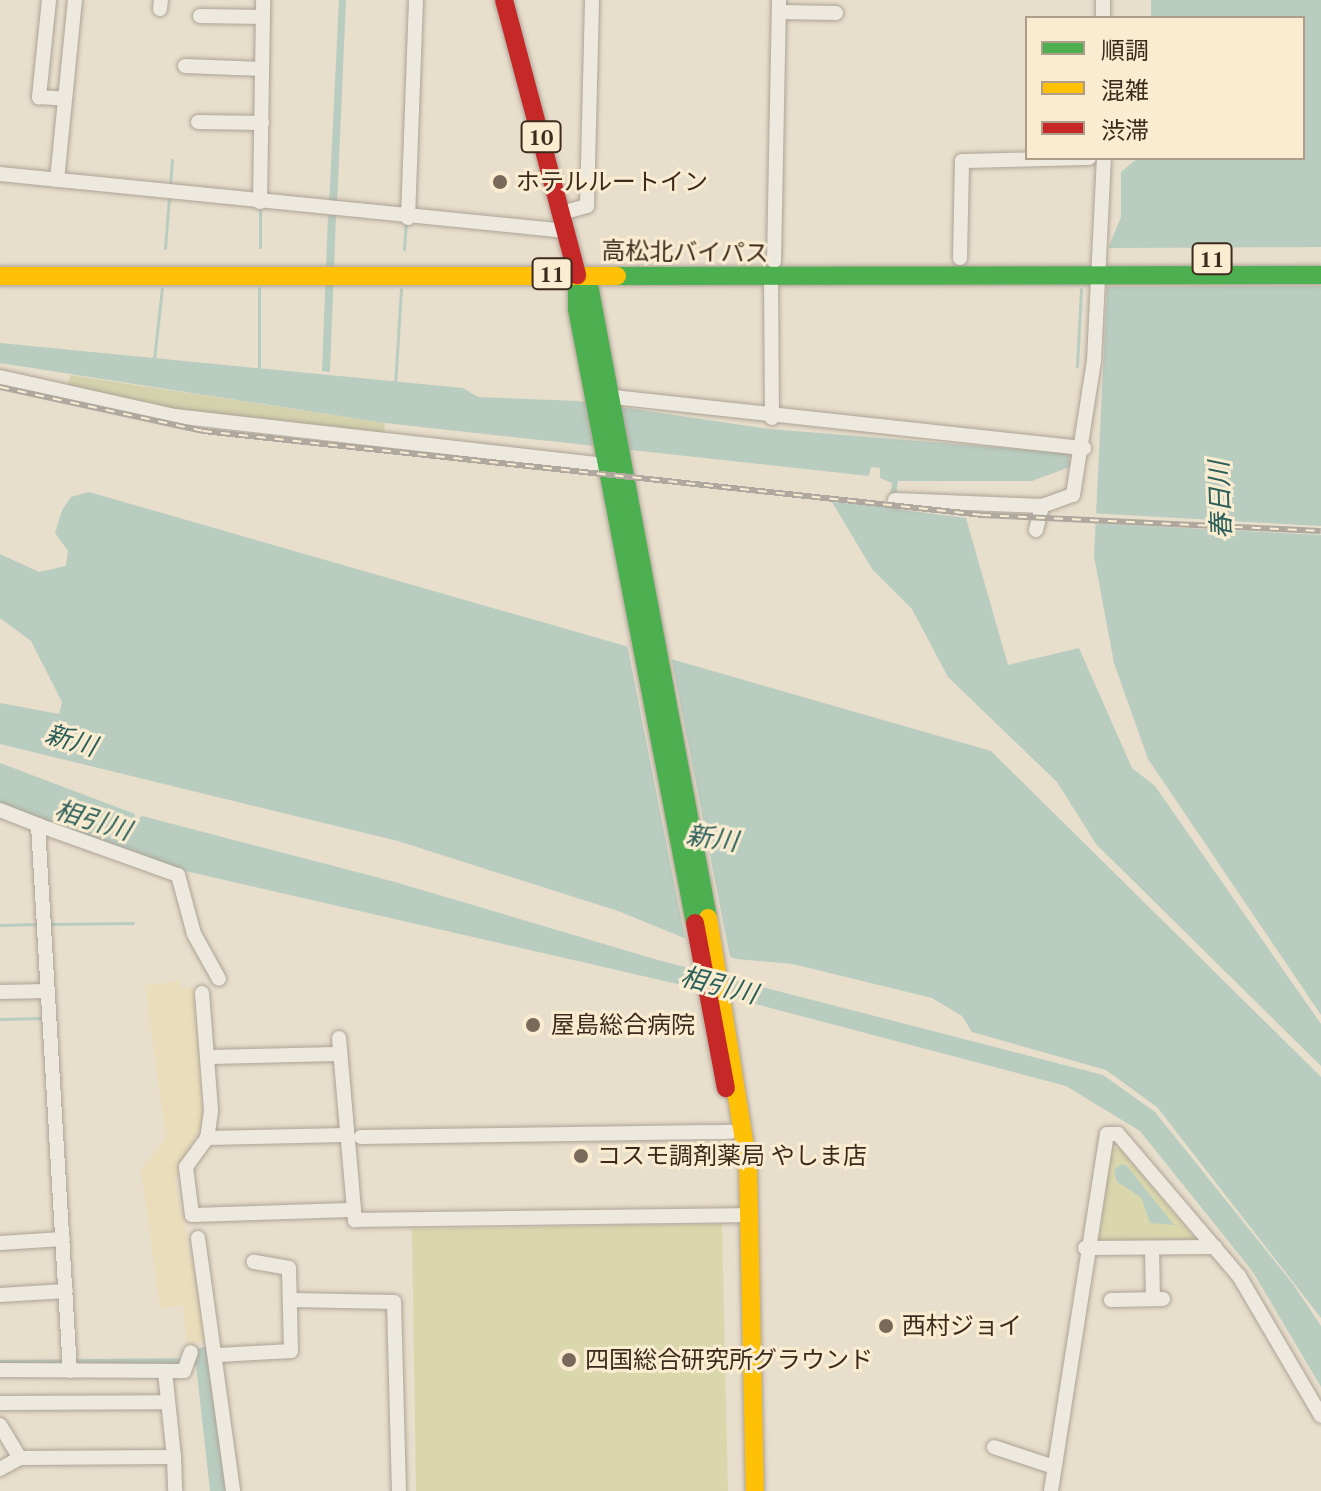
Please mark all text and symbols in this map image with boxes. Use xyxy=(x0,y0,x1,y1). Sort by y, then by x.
legend xyxy=(1025,16,1305,160)
text: 順調 xyxy=(1101,34,1149,66)
text: 混雑 xyxy=(1101,74,1149,106)
text: 渋滞 xyxy=(1101,114,1149,146)
road number: 10 xyxy=(519,119,563,155)
place label: ホテルルートイン xyxy=(516,168,708,196)
marker: ホテルルートイン xyxy=(491,173,509,191)
street label: 高松北バイパス xyxy=(601,236,769,268)
road number: 11 xyxy=(1190,241,1234,277)
road number: 11 xyxy=(530,256,574,292)
water label: 春日川 xyxy=(1203,460,1237,540)
water label: 新川 xyxy=(42,718,100,762)
water label: 相引川 xyxy=(51,794,135,846)
water label: 新川 xyxy=(684,819,740,857)
water label: 相引川 xyxy=(677,960,761,1010)
place label: 屋島総合病院 xyxy=(551,1011,695,1039)
marker: 屋島総合病院 xyxy=(522,1014,544,1036)
place label: コスモ調剤薬局 やしま店 xyxy=(597,1142,867,1170)
marker: コスモ調剤薬局 やしま店 xyxy=(572,1147,590,1165)
place label: 西村ジョイ xyxy=(902,1312,1022,1340)
marker: 西村ジョイ xyxy=(877,1317,895,1335)
place label: 四国総合研究所グラウンド xyxy=(585,1346,873,1374)
marker: 四国総合研究所グラウンド xyxy=(560,1351,578,1369)

